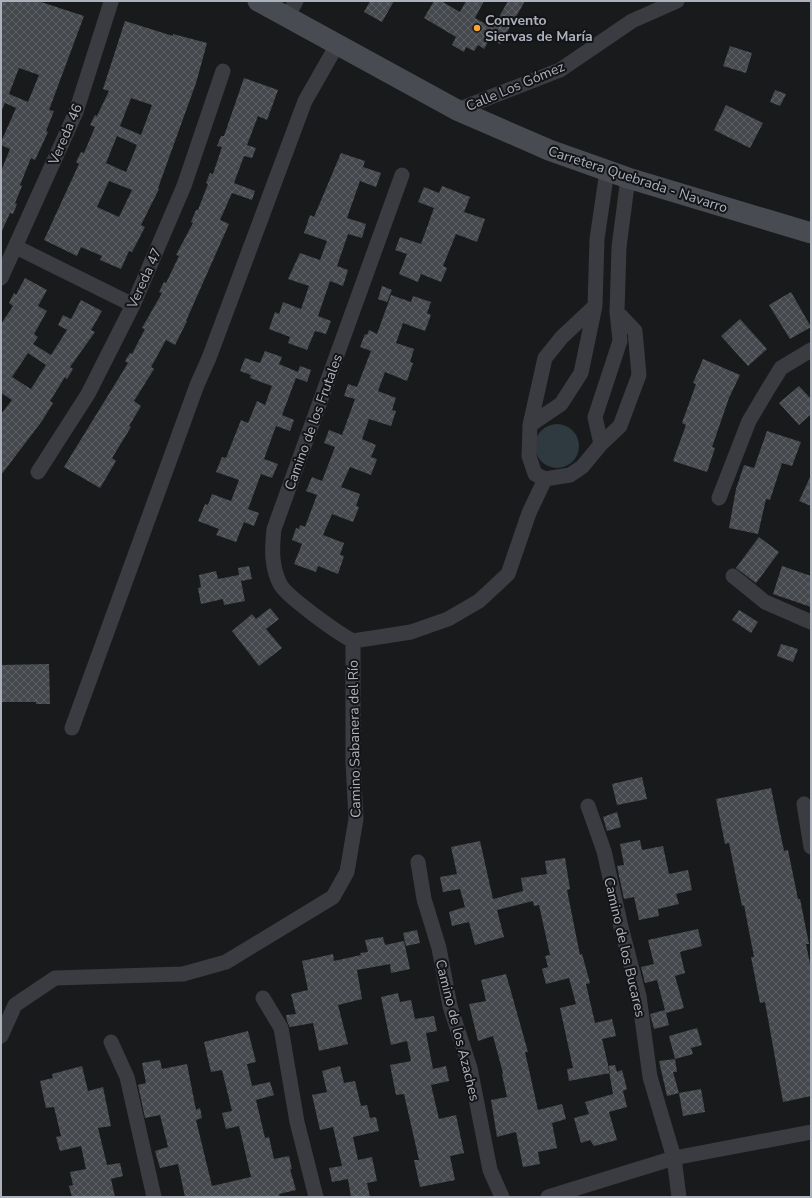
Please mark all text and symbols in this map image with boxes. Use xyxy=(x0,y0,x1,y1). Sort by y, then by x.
place label: Convento Siervas de María xyxy=(485,11,593,46)
marker: Convento Siervas de María xyxy=(472,23,482,33)
street label: Calle Los Gómez xyxy=(463,57,568,116)
street label: Vereda 46 xyxy=(44,101,87,169)
street label: Carretera Quebrada - Navarro xyxy=(546,141,730,218)
street label: Vereda 47 xyxy=(122,245,166,312)
street label: Camino de los Frutales xyxy=(280,351,347,493)
street label: Camino Sabanera del Río xyxy=(344,660,365,818)
street label: Camino de los Bucares xyxy=(599,875,650,1019)
street label: Camino de los Azaches xyxy=(431,957,484,1103)

